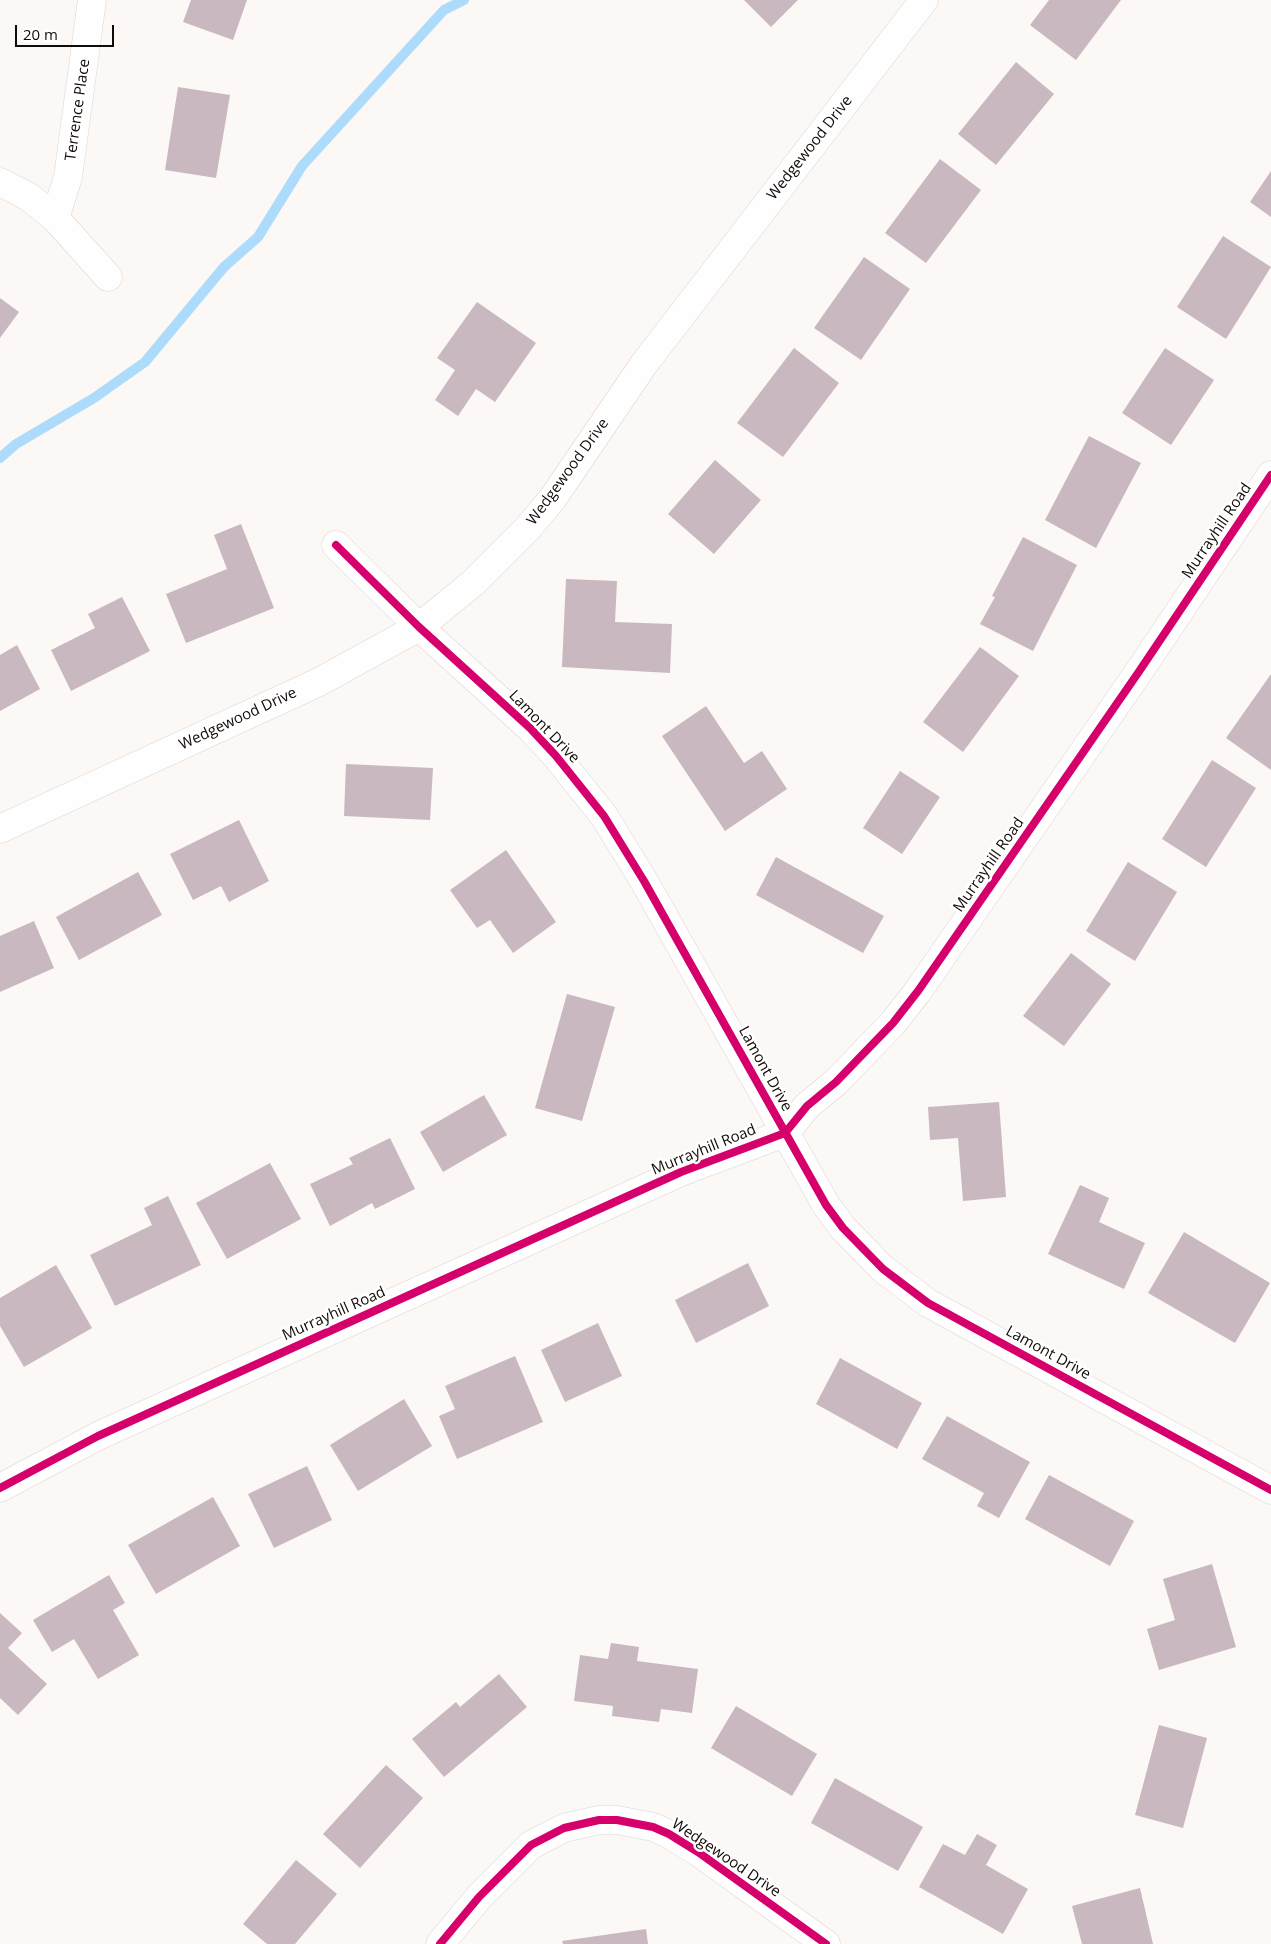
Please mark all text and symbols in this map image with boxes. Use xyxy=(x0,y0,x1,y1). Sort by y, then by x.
scale bar xyxy=(18,15,116,47)
text: 20 m xyxy=(23,24,58,44)
street label: Terrence Place xyxy=(62,58,94,162)
street label: Wedgewood Drive xyxy=(764,92,856,204)
street label: Wedgewood Drive xyxy=(523,415,613,529)
street label: Murrayhill Road xyxy=(1178,480,1256,582)
street label: Wedgewood Drive xyxy=(176,684,300,754)
street label: Lamont Drive xyxy=(505,687,583,767)
street label: Murrayhill Road xyxy=(950,814,1028,916)
street label: Lamont Drive xyxy=(734,1023,796,1115)
street label: Murrayhill Road xyxy=(649,1121,759,1179)
street label: Murrayhill Road xyxy=(280,1283,388,1345)
street label: Lamont Drive xyxy=(1002,1322,1094,1384)
street label: Wedgewood Drive xyxy=(668,1815,784,1901)

